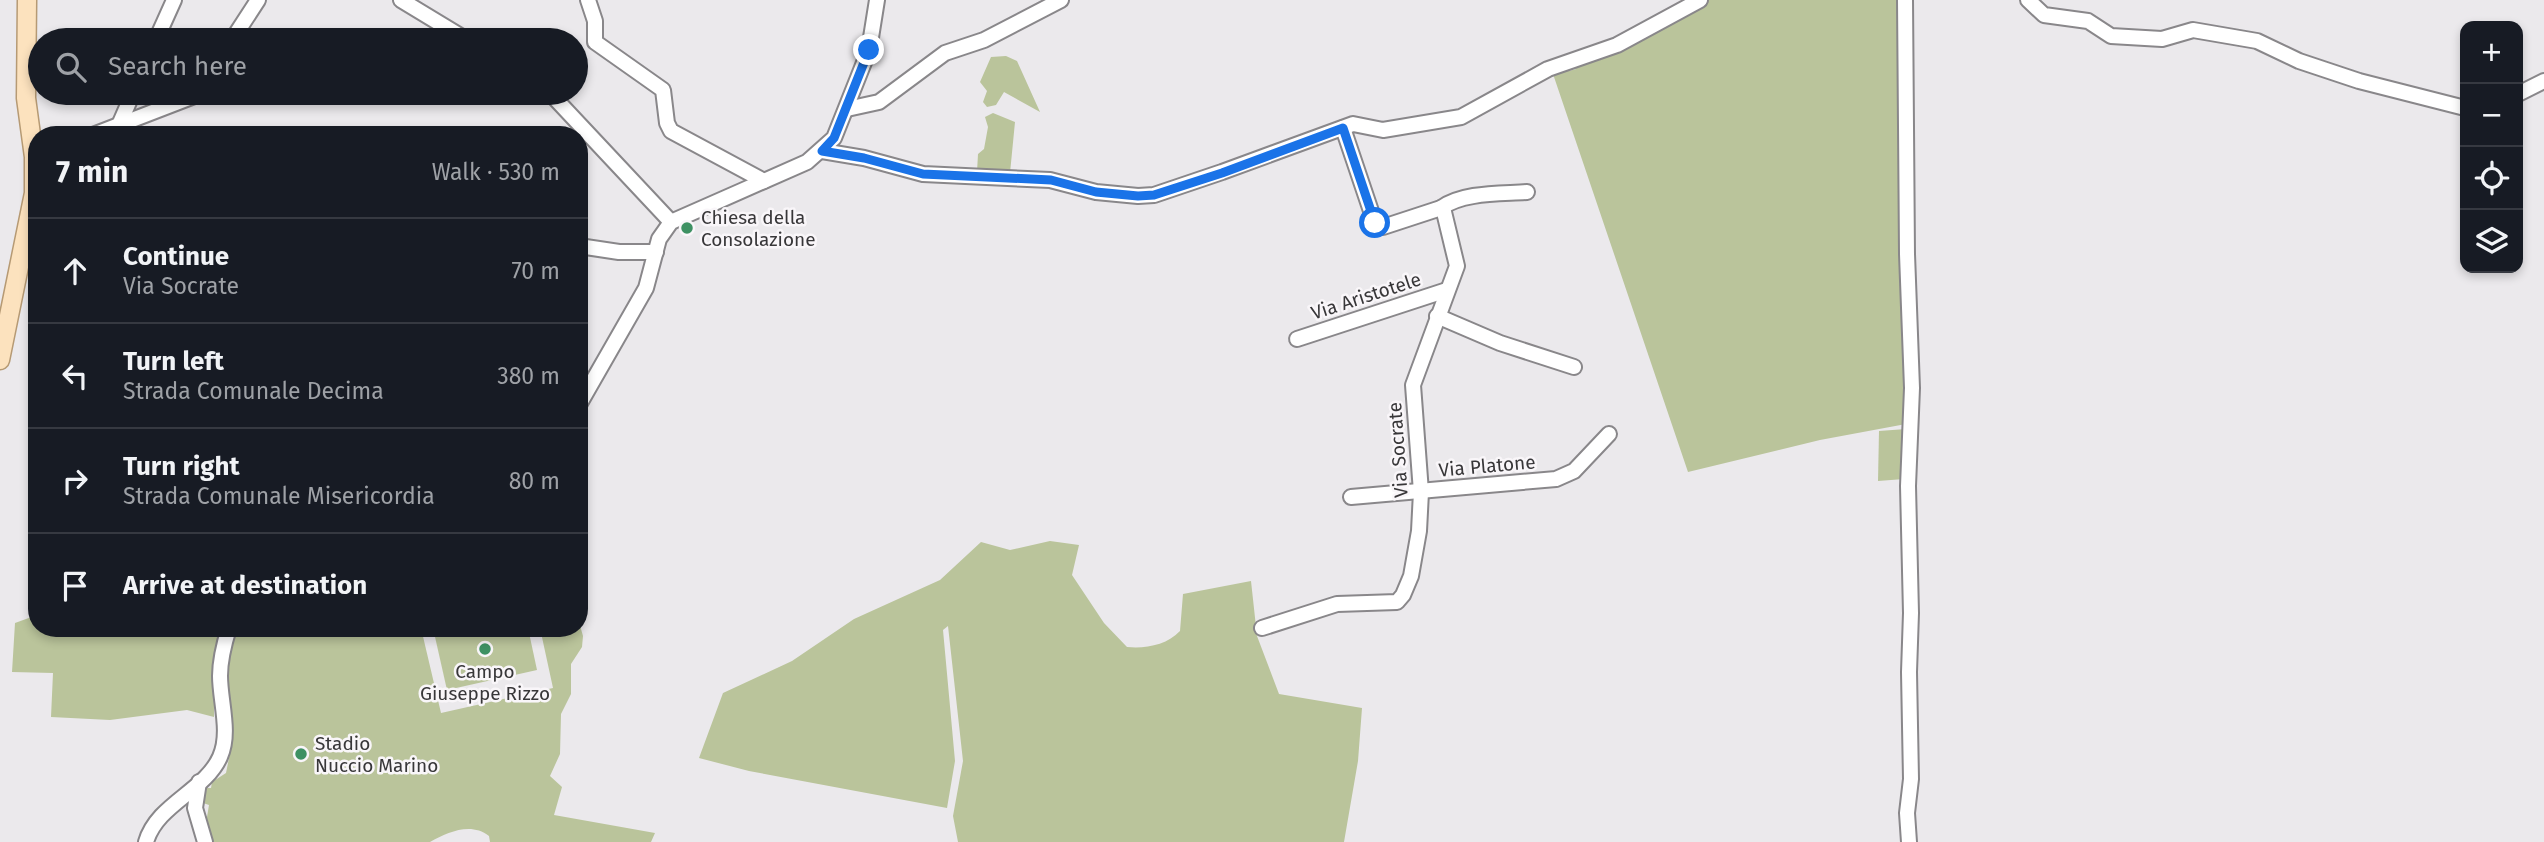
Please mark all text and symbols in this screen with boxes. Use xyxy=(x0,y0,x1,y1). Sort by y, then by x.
map controls xyxy=(2460,21,2523,273)
button: + xyxy=(2460,21,2523,84)
search box xyxy=(28,28,588,105)
route end xyxy=(853,34,884,65)
icon: search xyxy=(52,48,90,86)
text: Search here xyxy=(108,51,247,82)
button: − xyxy=(2460,84,2523,147)
button: locate xyxy=(2460,147,2523,210)
text: 7 min xyxy=(56,154,128,190)
text: Walk · 530 m xyxy=(432,158,560,186)
place label: Chiesa della Consolazione xyxy=(701,206,816,251)
route start xyxy=(1359,207,1390,238)
button: layers xyxy=(2460,210,2523,273)
marker: Chiesa della Consolazione xyxy=(679,220,695,236)
text: Continue xyxy=(123,241,229,272)
icon: ahead xyxy=(56,252,94,290)
text: 70 m xyxy=(511,257,560,285)
street label: Via Aristotele xyxy=(1308,267,1424,325)
text: Via Socrate xyxy=(123,272,239,300)
text: Turn left xyxy=(123,346,224,377)
icon: left xyxy=(56,357,94,395)
text: 380 m xyxy=(497,362,560,390)
text: Strada Comunale Decima xyxy=(123,377,384,405)
street label: Via Socrate xyxy=(1383,401,1413,499)
street label: Via Platone xyxy=(1438,450,1536,482)
text: Turn right xyxy=(123,451,240,482)
icon: right xyxy=(56,462,94,500)
text: 80 m xyxy=(509,467,560,495)
text: Strada Comunale Misericordia xyxy=(123,482,435,510)
icon: arrive xyxy=(56,567,94,605)
text: Arrive at destination xyxy=(123,570,367,601)
marker: Campo Giuseppe Rizzo xyxy=(477,641,493,657)
place label: Campo Giuseppe Rizzo xyxy=(420,660,550,705)
place label: Stadio Nuccio Marino xyxy=(315,732,438,777)
marker: Stadio Nuccio Marino xyxy=(293,746,309,762)

